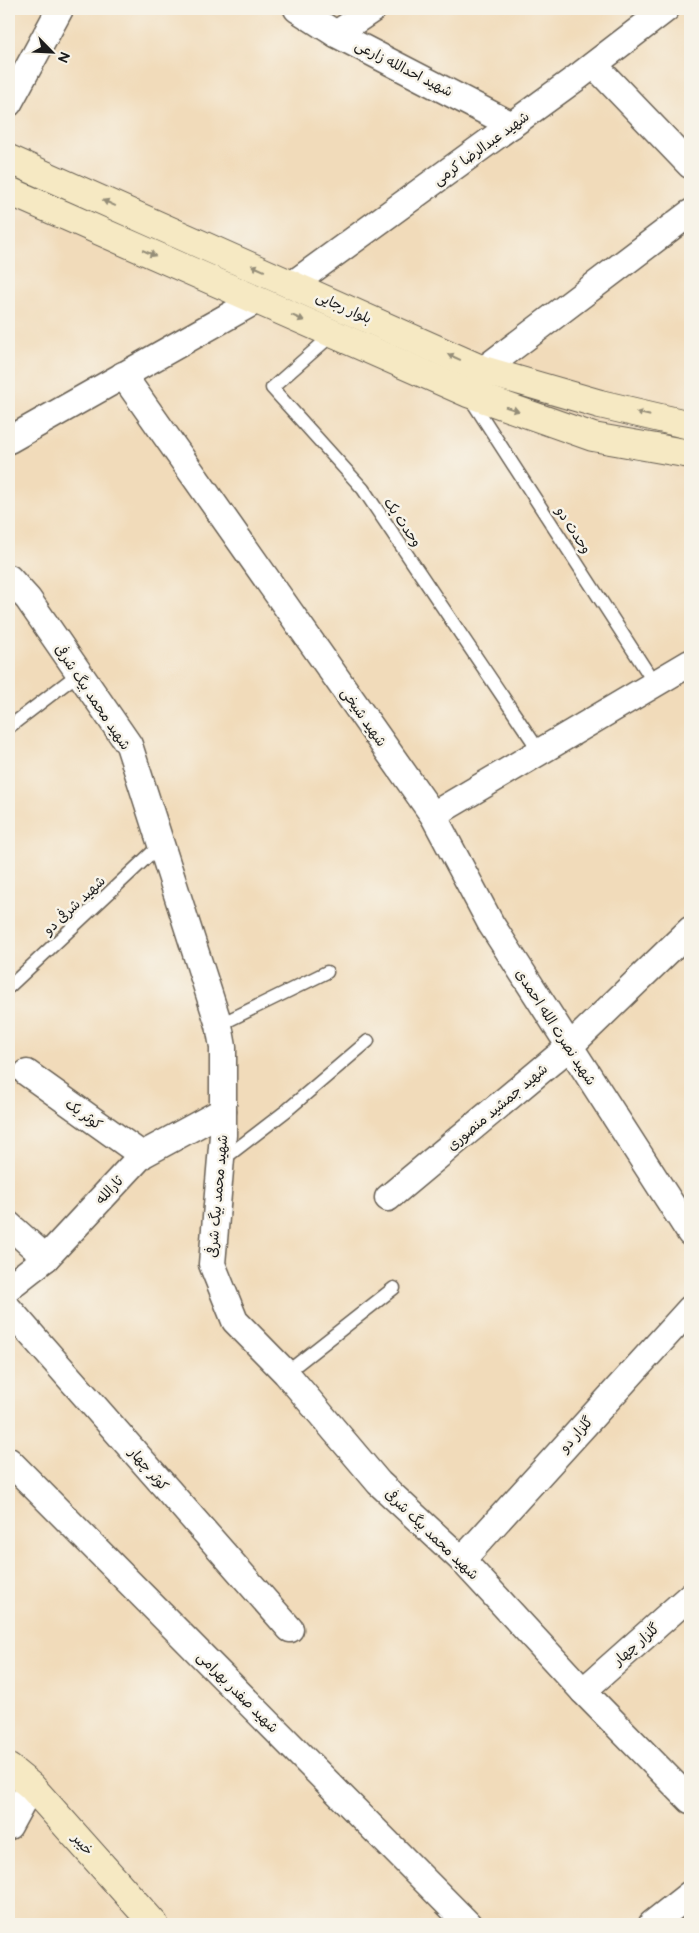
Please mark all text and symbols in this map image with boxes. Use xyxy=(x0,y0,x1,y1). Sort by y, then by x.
north arrow xyxy=(28,28,78,78)
street label: شهید احدالله زارعی xyxy=(352,37,455,100)
text: N xyxy=(54,49,73,65)
street label: شهید عبدالرضا کرمی xyxy=(430,108,533,189)
one-way arrow xyxy=(102,198,117,206)
one-way arrow xyxy=(142,249,156,257)
one-way arrow xyxy=(251,264,265,272)
street label: بلوار رجایی xyxy=(313,288,374,327)
one-way arrow xyxy=(291,315,305,323)
one-way arrow xyxy=(447,352,461,360)
one-way arrow xyxy=(505,405,520,413)
one-way arrow xyxy=(635,410,650,418)
street label: وحدت یک xyxy=(380,494,425,550)
street label: وحدت دو xyxy=(552,503,595,557)
street label: شهید محمد بیگ شرفی xyxy=(51,641,135,753)
street label: شهید شیخی xyxy=(337,685,390,750)
street label: شهید شرفی دو xyxy=(38,872,109,939)
street label: شهید نصرت الله احمدی xyxy=(512,966,600,1089)
street label: شهید جمشید منصوری xyxy=(444,1060,551,1154)
street label: کوثر یک xyxy=(62,1095,105,1133)
street label: شهید محمد بیگ شرفی xyxy=(203,1134,231,1258)
street label: ثارالله xyxy=(92,1172,127,1208)
street label: گلزار دو xyxy=(555,1413,597,1456)
street label: کوثر چهار xyxy=(124,1443,172,1495)
street label: شهید محمد بیگ شرفی xyxy=(381,1485,483,1583)
street label: گلزار چهار xyxy=(609,1620,664,1670)
street label: شهید صفدر بهرامی xyxy=(193,1648,282,1737)
street label: خیبر xyxy=(68,1829,97,1859)

